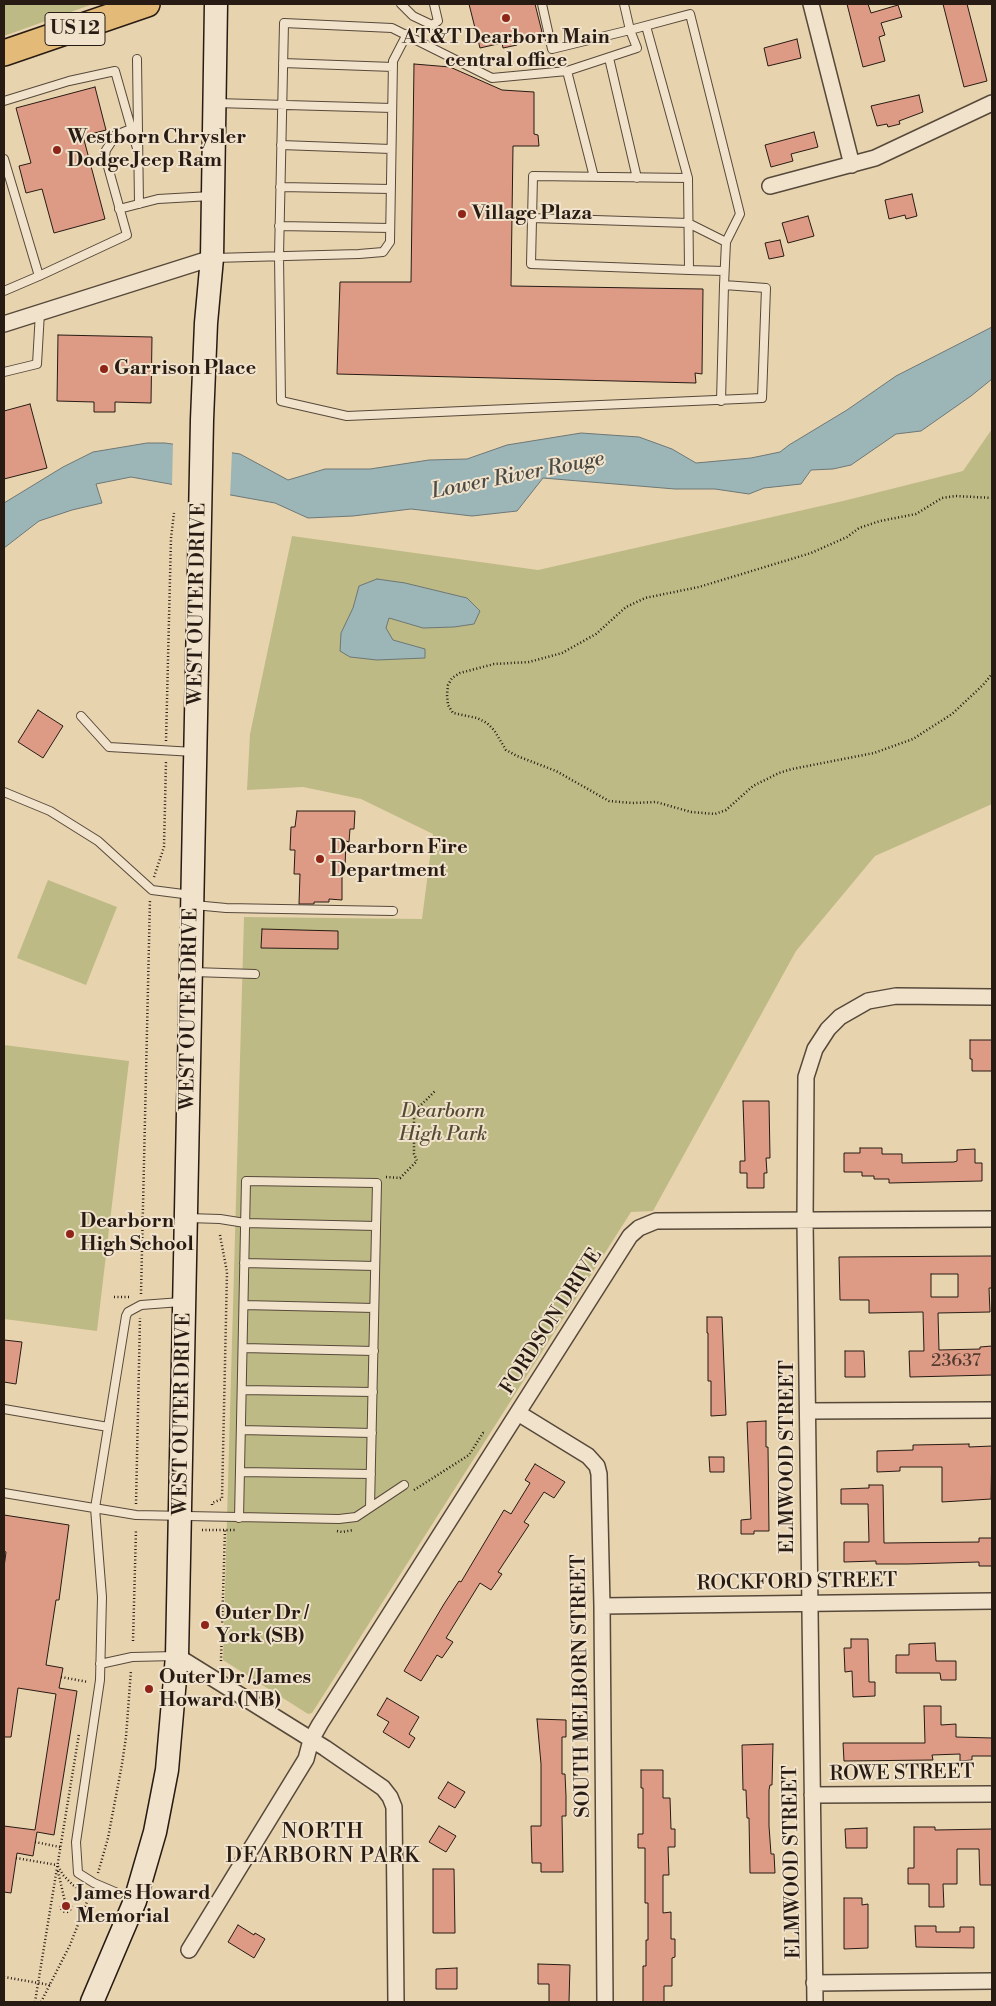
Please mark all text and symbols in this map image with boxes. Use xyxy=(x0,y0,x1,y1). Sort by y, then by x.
road number: US 12 xyxy=(45,12,105,46)
marker: AT&T Dearborn Main central office xyxy=(500,12,512,24)
place label: AT&T Dearborn Main central office xyxy=(402,26,610,73)
place label: Westborn Chrysler Dodge Jeep Ram xyxy=(67,126,246,173)
marker: Westborn Chrysler Dodge Jeep Ram xyxy=(51,144,63,156)
place label: Village Plaza xyxy=(472,202,592,226)
marker: Village Plaza xyxy=(456,208,468,220)
place label: Garrison Place xyxy=(114,357,256,381)
marker: Garrison Place xyxy=(98,363,110,375)
water label: Lower River Rouge xyxy=(430,447,606,505)
street label: WEST OUTER DRIVE xyxy=(184,502,212,706)
place label: Dearborn Fire Department xyxy=(330,836,468,883)
marker: Dearborn Fire Department xyxy=(314,853,326,865)
street label: WEST OUTER DRIVE xyxy=(176,907,204,1111)
park label: Dearborn High Park xyxy=(399,1100,487,1147)
place label: Dearborn High School xyxy=(80,1210,194,1257)
marker: Dearborn High School xyxy=(64,1228,76,1240)
street label: FORDSON DRIVE xyxy=(496,1245,608,1399)
street label: WEST OUTER DRIVE xyxy=(169,1312,197,1516)
house number: 23637 xyxy=(931,1351,981,1373)
street label: ELMWOOD STREET xyxy=(776,1360,800,1554)
street label: SOUTH MELBORN STREET xyxy=(568,1554,596,1818)
street label: ROCKFORD STREET xyxy=(696,1569,898,1597)
place label: Outer Dr / York (SB) xyxy=(215,1602,308,1649)
marker: Outer Dr / York (SB) xyxy=(199,1619,211,1631)
place label: Outer Dr / James Howard (NB) xyxy=(159,1666,311,1713)
marker: Outer Dr / James Howard (NB) xyxy=(143,1683,155,1695)
street label: ROWE STREET xyxy=(829,1761,975,1787)
street label: ELMWOOD STREET xyxy=(779,1765,807,1959)
district label: NORTH DEARBORN PARK xyxy=(224,1820,422,1870)
place label: James Howard Memorial xyxy=(76,1882,211,1929)
marker: James Howard Memorial xyxy=(60,1900,72,1912)

